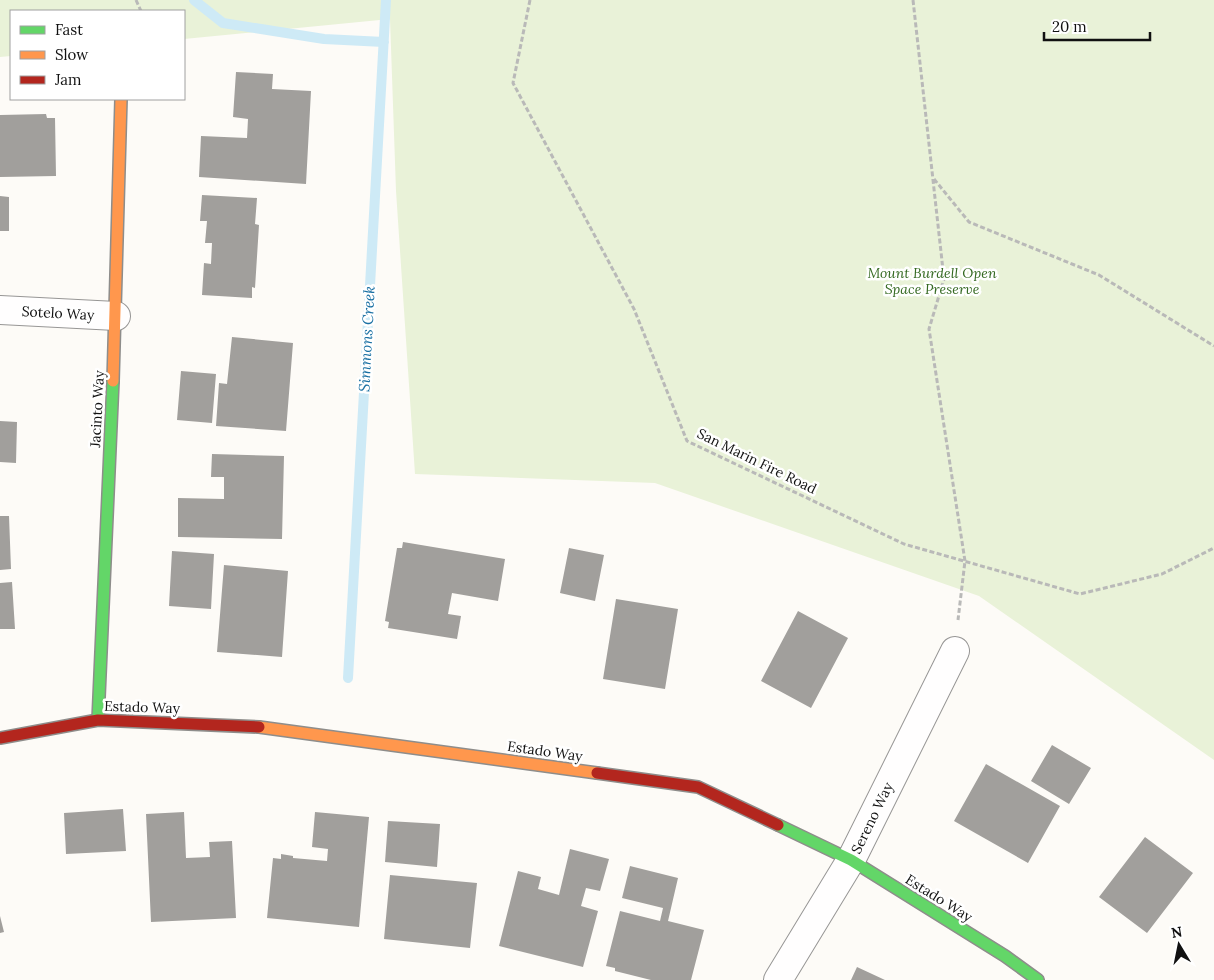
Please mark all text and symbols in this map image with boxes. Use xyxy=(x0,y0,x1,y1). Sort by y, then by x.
legend xyxy=(10,10,185,100)
scale bar xyxy=(1044,10,1150,42)
text: 20 m xyxy=(1052,17,1087,36)
text: Fast xyxy=(55,20,83,39)
text: Slow xyxy=(55,45,88,64)
text: Jam xyxy=(54,70,82,89)
park label: Mount Burdell Open Space Preserve xyxy=(867,264,997,298)
water label: Simmons Creek xyxy=(354,285,379,392)
street label: Sotelo Way xyxy=(21,302,95,324)
street label: Jacinto Way xyxy=(86,369,108,449)
street label: San Marin Fire Road xyxy=(694,424,820,498)
street label: Estado Way xyxy=(104,697,181,717)
street label: Estado Way xyxy=(506,737,584,765)
street label: Sereno Way xyxy=(847,779,897,857)
street label: Estado Way xyxy=(902,870,976,926)
north arrow xyxy=(1154,920,1204,970)
text: N xyxy=(1170,922,1184,942)

